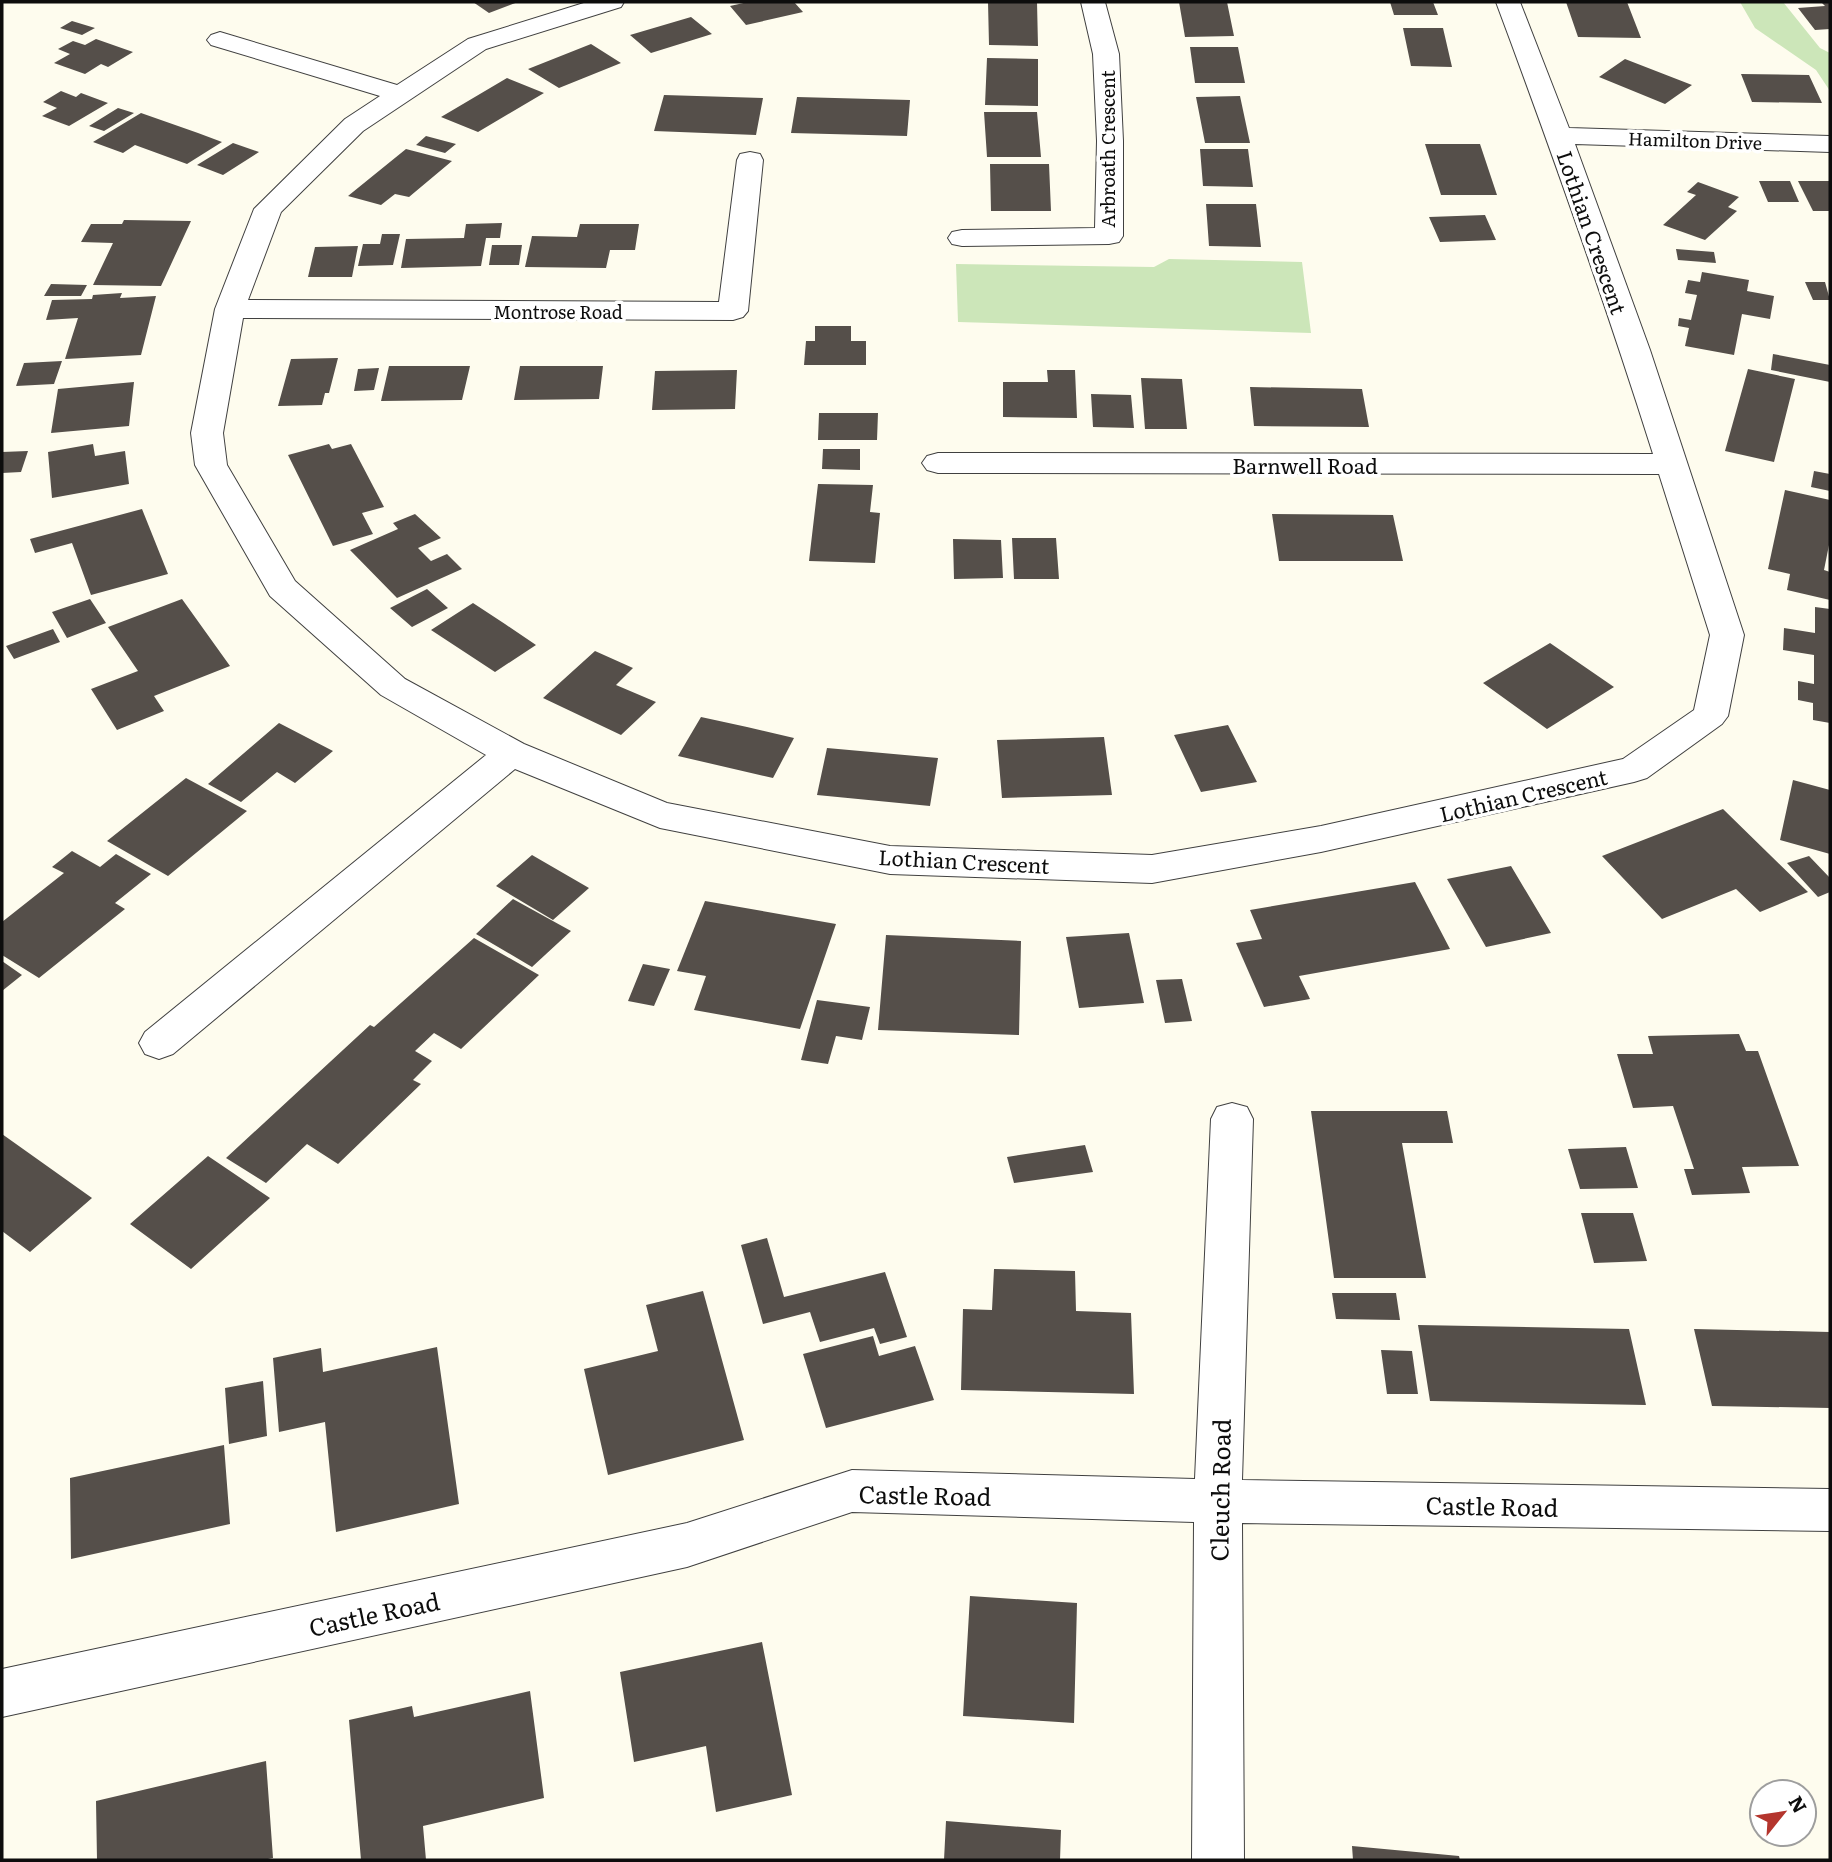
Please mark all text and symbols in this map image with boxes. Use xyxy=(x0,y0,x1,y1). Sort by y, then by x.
street label: Arbroath Crescent xyxy=(1094,70,1121,228)
street label: Hamilton Drive xyxy=(1627,124,1763,156)
street label: Lothian Crescent xyxy=(1550,146,1636,318)
street label: Montrose Road xyxy=(493,298,623,325)
street label: Barnwell Road xyxy=(1232,449,1378,480)
street label: Lothian Crescent xyxy=(1436,760,1610,828)
street label: Lothian Crescent xyxy=(878,840,1051,880)
street label: Cleuch Road xyxy=(1200,1418,1238,1562)
street label: Castle Road xyxy=(858,1475,992,1513)
street label: Castle Road xyxy=(1425,1486,1559,1524)
street label: Castle Road xyxy=(305,1582,443,1644)
north arrow xyxy=(1748,1778,1818,1848)
text: N xyxy=(1782,1790,1815,1818)

